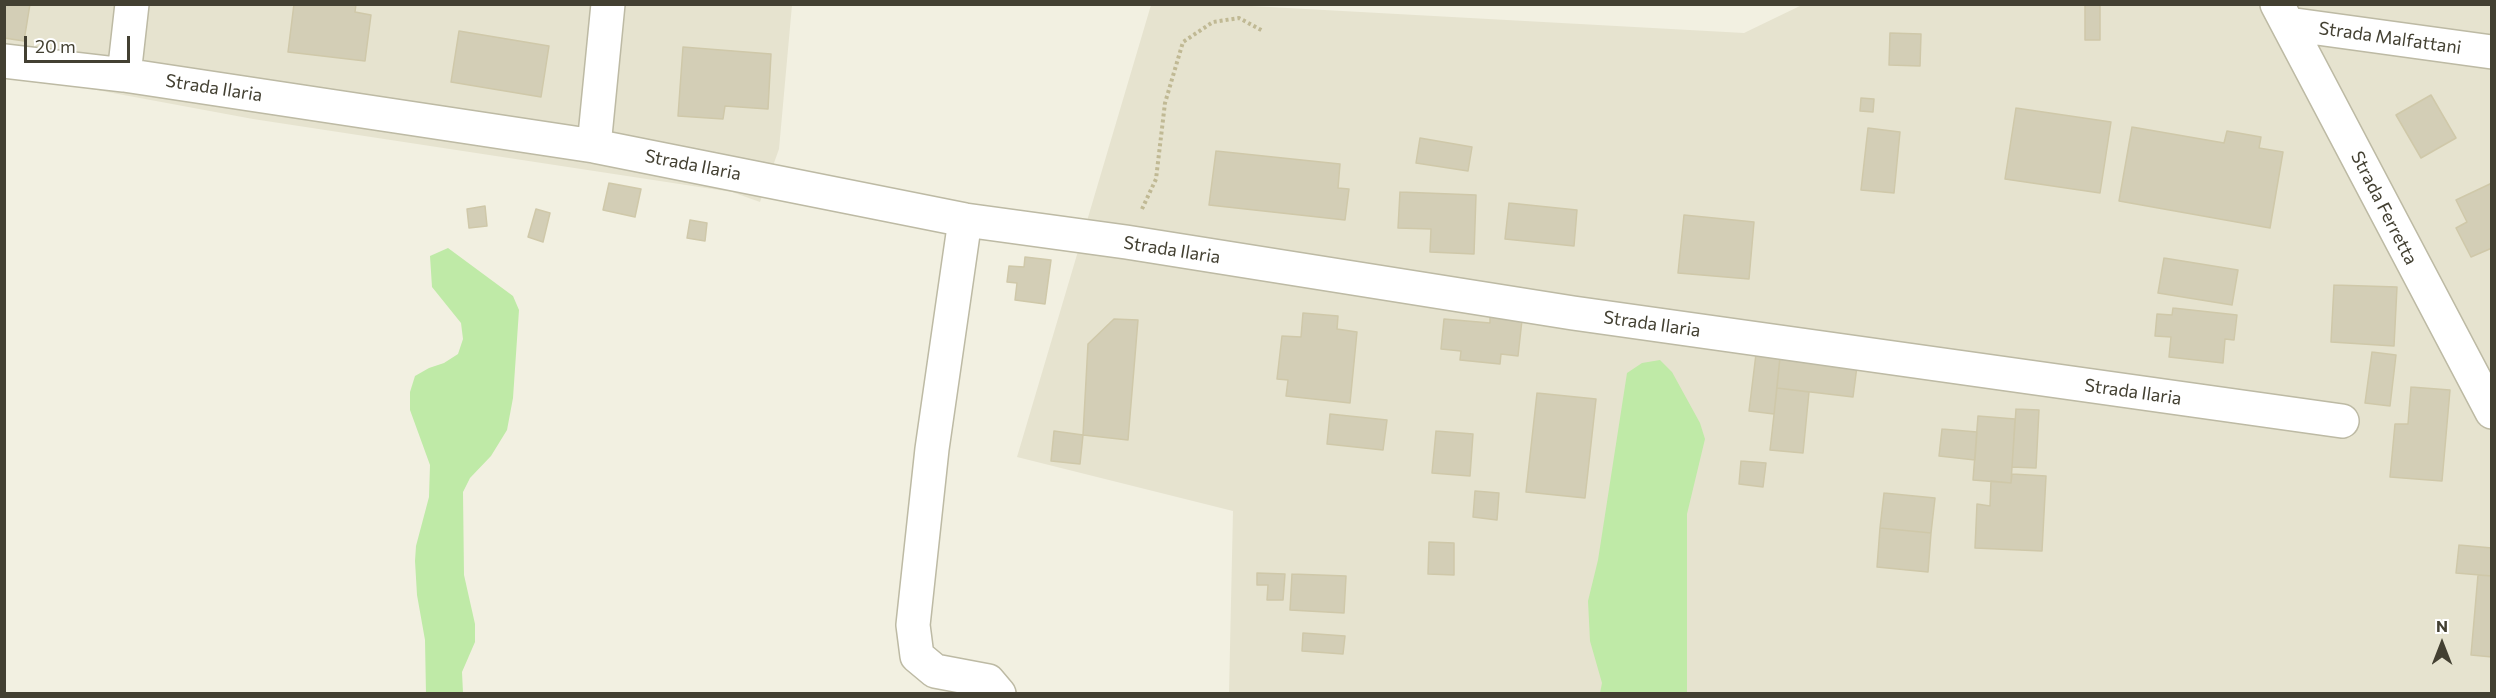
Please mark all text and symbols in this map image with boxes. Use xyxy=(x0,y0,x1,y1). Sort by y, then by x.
street label: Strada Malfattani xyxy=(2317,17,2463,59)
scale bar xyxy=(27,24,134,62)
text: 20 m xyxy=(35,35,76,57)
street label: Strada Ilaria xyxy=(164,70,264,106)
street label: Strada Ilaria xyxy=(643,145,743,185)
street label: Strada Ferretta xyxy=(2346,148,2422,268)
street label: Strada Ilaria xyxy=(1122,232,1222,268)
street label: Strada Ilaria xyxy=(1602,307,1702,341)
street label: Strada Ilaria xyxy=(2083,375,2183,409)
north arrow xyxy=(2412,614,2472,674)
text: N xyxy=(2436,616,2448,635)

